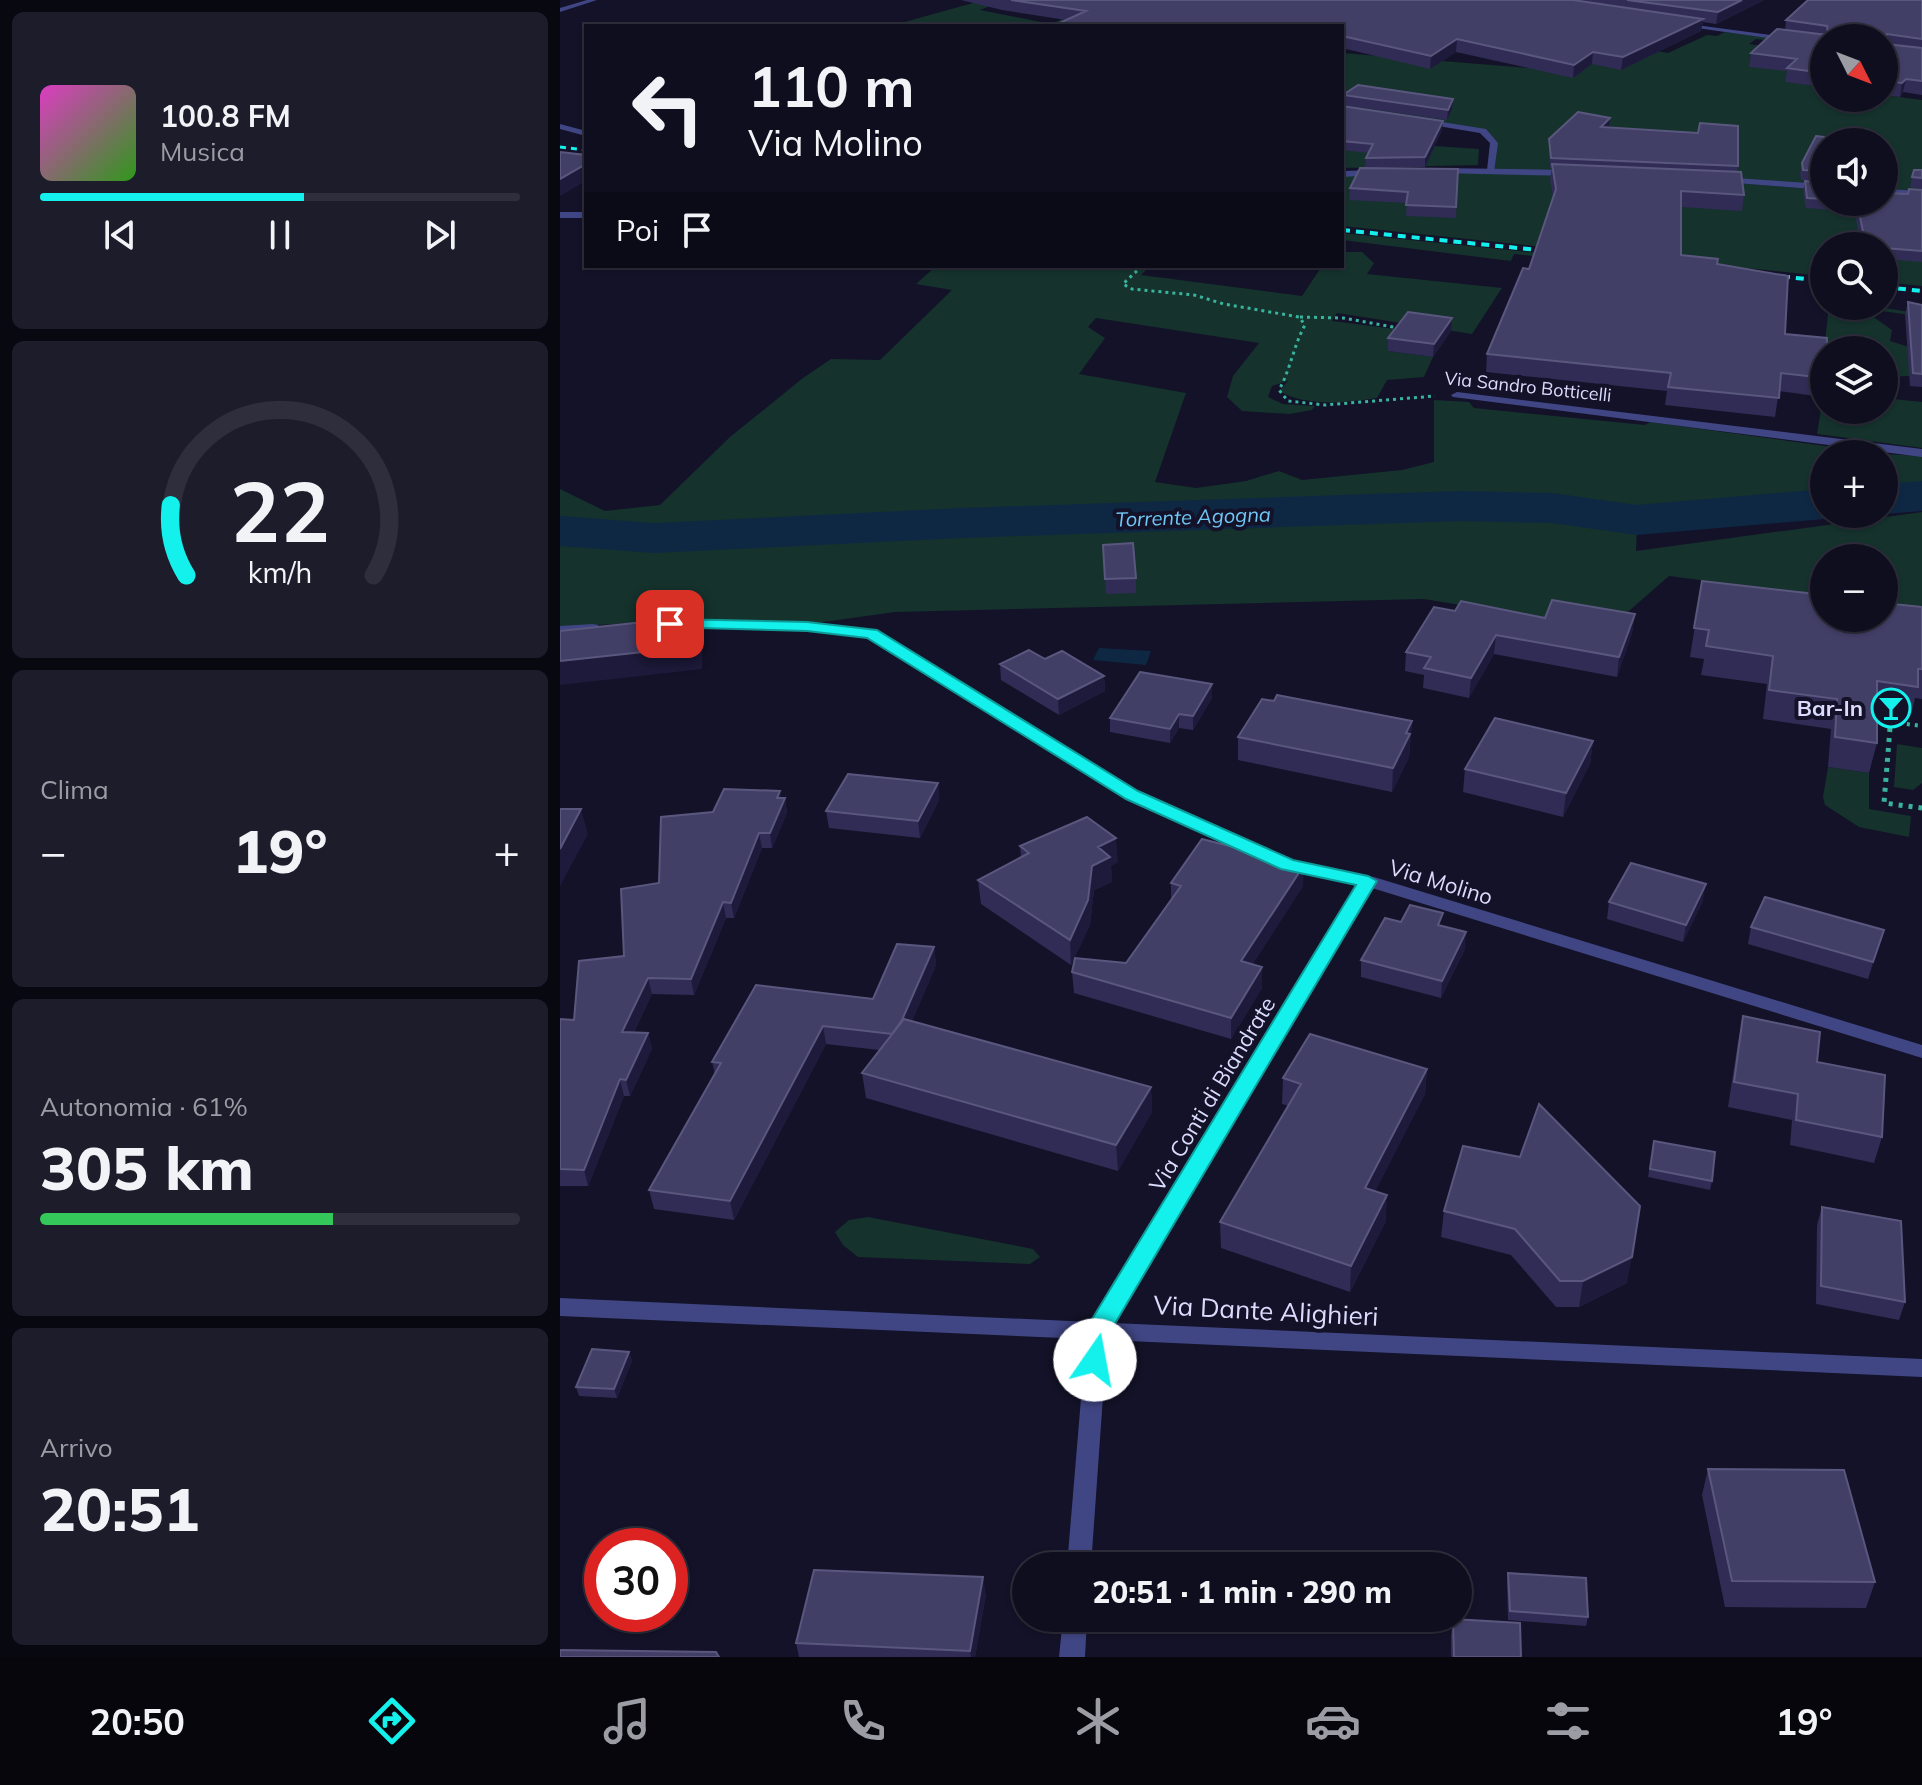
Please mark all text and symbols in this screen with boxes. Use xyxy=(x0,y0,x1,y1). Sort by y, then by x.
north arrow xyxy=(1810,24,1898,112)
map controls xyxy=(1810,24,1898,632)
text: 110 m xyxy=(748,51,915,121)
icon: left xyxy=(616,56,720,160)
text: 100.8 FM xyxy=(160,97,291,135)
text: Via Molino xyxy=(748,120,923,165)
button: sound xyxy=(1810,128,1898,216)
text: Musica xyxy=(160,135,245,168)
icon: arrive xyxy=(675,208,719,252)
text: Poi xyxy=(616,211,659,249)
icon: previous xyxy=(98,213,142,257)
icon: pause xyxy=(258,213,302,257)
icon: next xyxy=(418,213,462,257)
button: search xyxy=(1810,232,1898,320)
button: layers xyxy=(1810,336,1898,424)
street label: Via Sandro Botticelli xyxy=(1444,366,1613,407)
button: + xyxy=(1810,440,1898,528)
text: 22 xyxy=(230,457,330,562)
water label: Torrente Agogna xyxy=(1115,501,1271,532)
button: − xyxy=(1810,544,1898,632)
text: km/h xyxy=(248,554,312,590)
pin xyxy=(636,590,704,658)
icon: arrive xyxy=(648,602,692,646)
bar icon: Bar-In xyxy=(1870,687,1912,729)
place label: Bar-In xyxy=(1797,694,1863,722)
text: Clima xyxy=(40,773,109,806)
text: 19° xyxy=(232,813,328,888)
text: − xyxy=(40,824,66,879)
text: + xyxy=(494,824,520,879)
street label: Via Molino xyxy=(1386,853,1496,911)
street label: Via Conti di Biandrate xyxy=(1143,992,1281,1196)
text: Autonomia · 61% xyxy=(40,1090,248,1123)
text: 305 km xyxy=(40,1130,254,1205)
street label: Via Dante Alighieri xyxy=(1153,1288,1379,1333)
position arrow xyxy=(1053,1318,1137,1402)
text: Arrivo xyxy=(40,1431,113,1464)
text: 20:51 xyxy=(40,1471,200,1546)
speed limit sign: 30 xyxy=(584,1528,688,1632)
text: 20:51 · 1 min · 290 m xyxy=(1092,1573,1392,1611)
icon: directions xyxy=(364,1693,420,1749)
icon: music xyxy=(599,1693,655,1749)
icon: phone xyxy=(835,1693,891,1749)
icon: climate xyxy=(1070,1693,1126,1749)
icon: car xyxy=(1305,1693,1361,1749)
icon: filters xyxy=(1540,1693,1596,1749)
text: 20:50 xyxy=(90,1699,185,1744)
text: 19° xyxy=(1775,1699,1832,1744)

